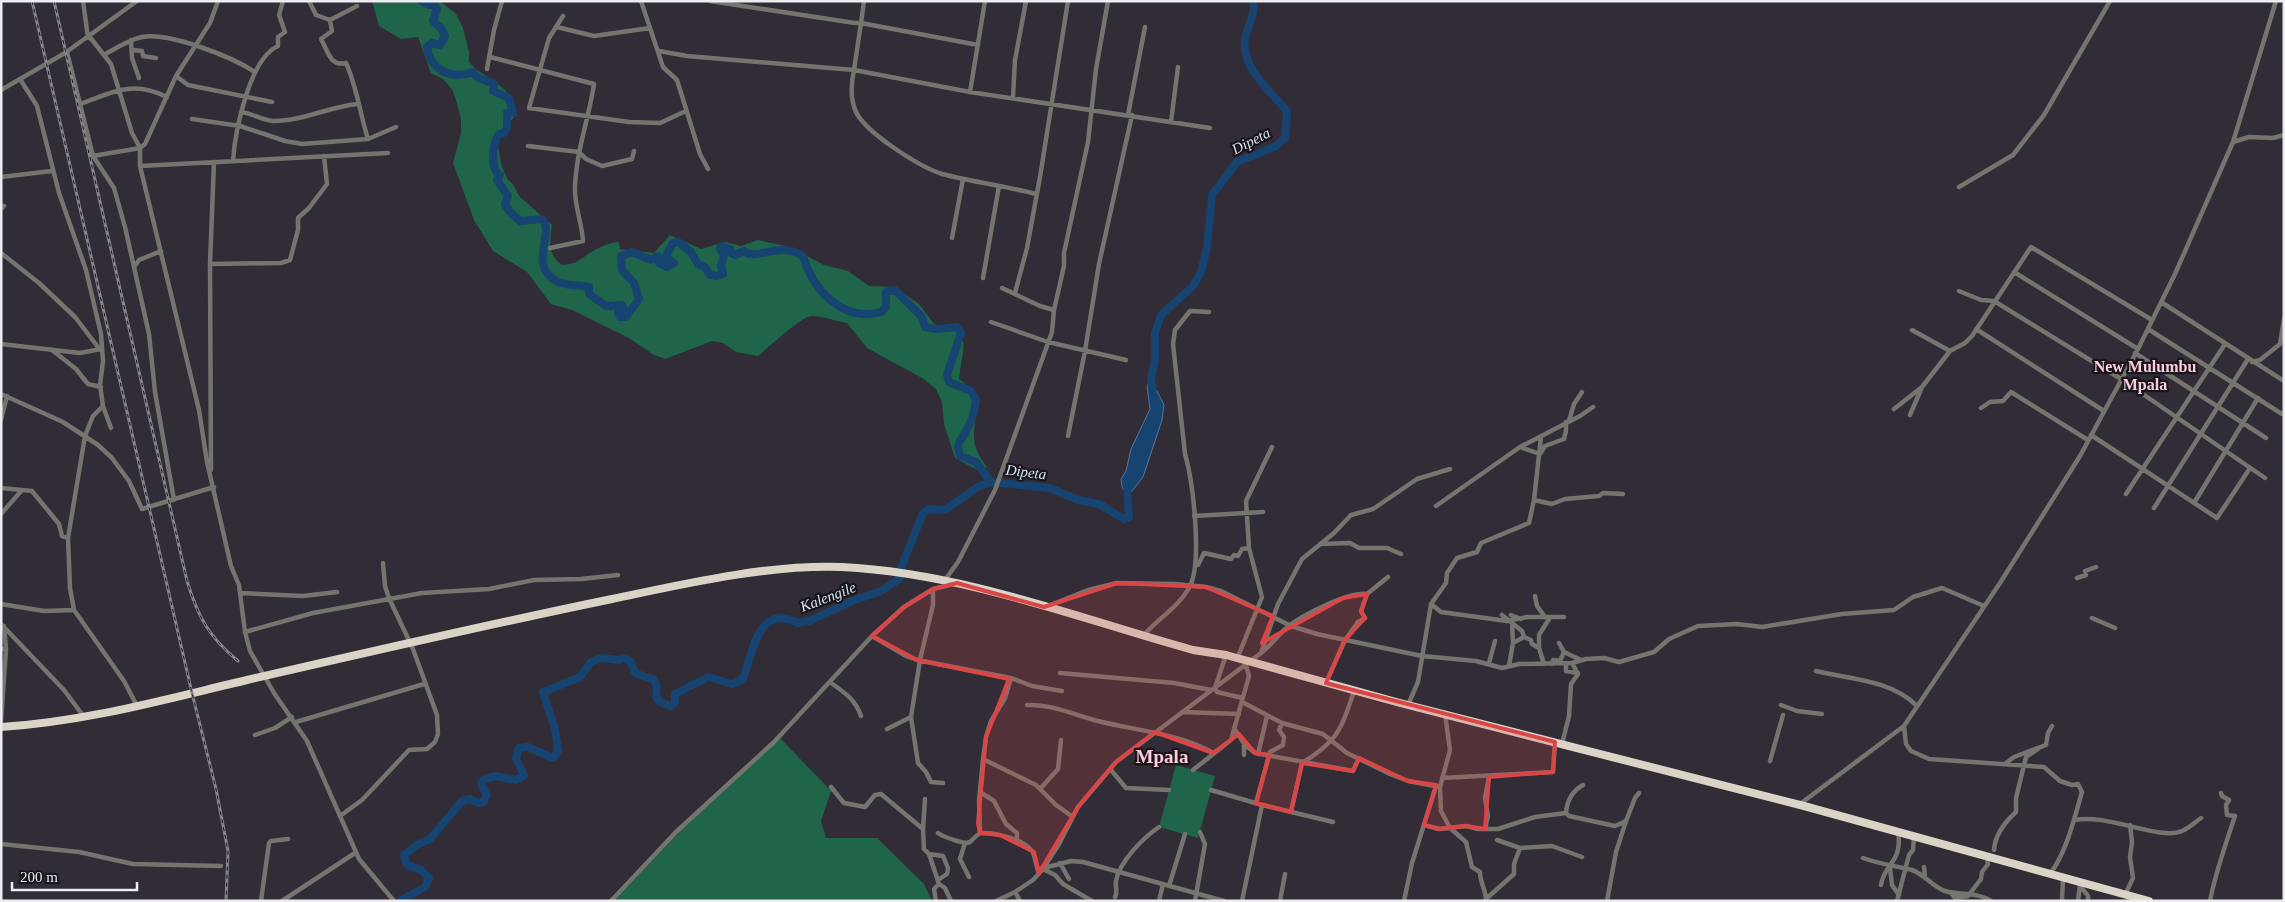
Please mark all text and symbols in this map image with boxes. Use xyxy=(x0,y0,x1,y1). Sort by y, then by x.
water label: Dipeta xyxy=(1228,125,1273,158)
district label: New Mulumbu Mpala xyxy=(2094,358,2196,394)
water label: Dipeta xyxy=(1004,461,1047,482)
water label: Kalengile xyxy=(797,579,858,615)
district label: Mpala xyxy=(1136,746,1189,767)
scale bar xyxy=(12,860,138,892)
text: 200 m xyxy=(20,869,58,885)

